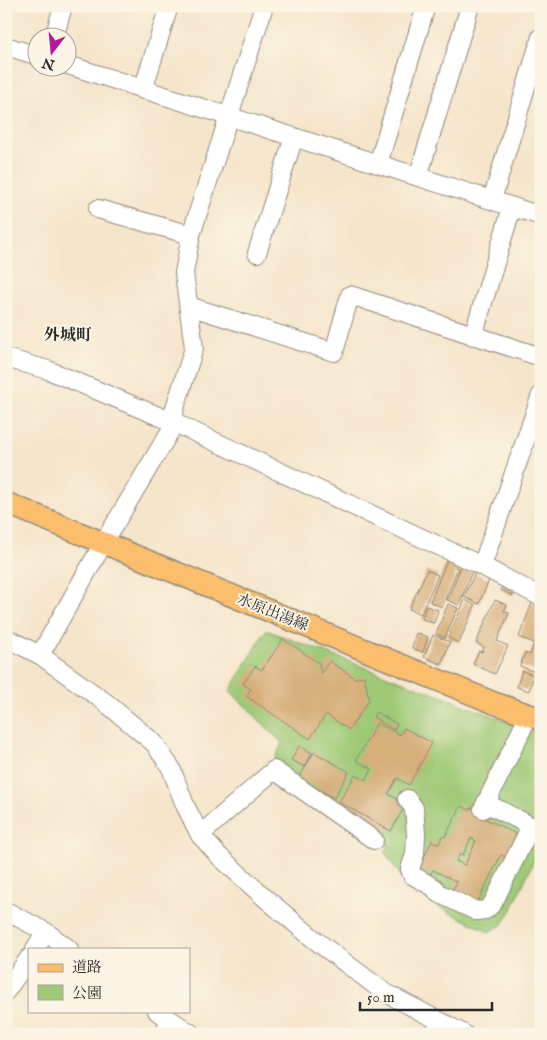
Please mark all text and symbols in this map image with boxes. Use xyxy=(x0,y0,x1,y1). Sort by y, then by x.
north arrow xyxy=(28,28,78,78)
text: N xyxy=(40,53,58,74)
district label: 外城町 xyxy=(44,326,92,346)
street label: 水原出湯線 xyxy=(234,590,311,635)
legend xyxy=(28,948,190,1012)
text: 道路 xyxy=(72,958,102,977)
scale bar xyxy=(360,980,492,1012)
text: 公園 xyxy=(72,984,102,1003)
text: 50 m xyxy=(367,988,395,1007)

